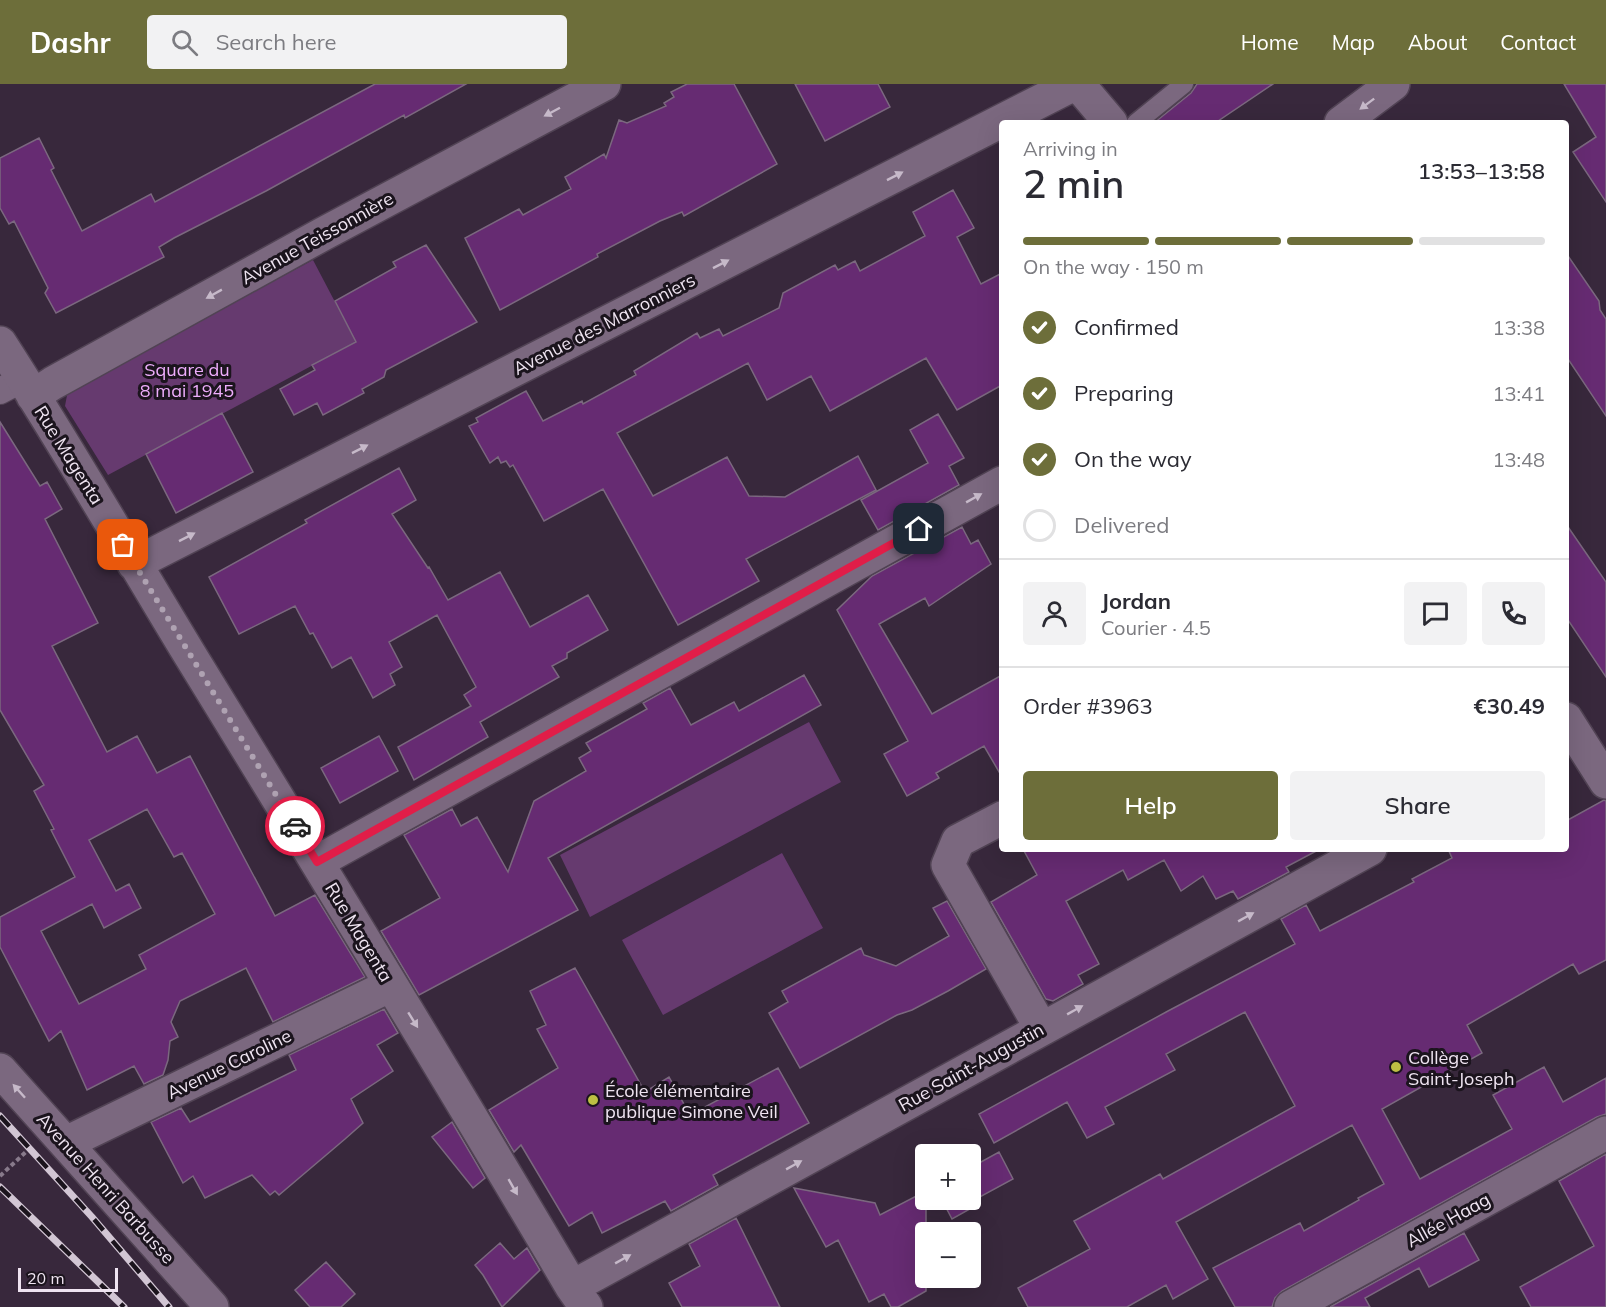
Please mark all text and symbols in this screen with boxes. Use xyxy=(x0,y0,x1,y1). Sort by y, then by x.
search box xyxy=(147,15,567,69)
text: Dashr xyxy=(30,25,111,60)
icon: search xyxy=(168,26,201,59)
text: Search here xyxy=(216,28,337,56)
text: Home xyxy=(1241,29,1299,55)
text: Map xyxy=(1332,29,1375,55)
text: About xyxy=(1408,29,1467,55)
text: Contact xyxy=(1500,29,1576,55)
one-way arrow xyxy=(1359,97,1374,109)
one-way arrow xyxy=(544,107,561,116)
text: Arriving in xyxy=(1023,136,1118,161)
text: 13:53–13:58 xyxy=(1418,157,1545,185)
text: 2 min xyxy=(1023,159,1124,208)
one-way arrow xyxy=(886,171,903,180)
street label: Avenue Teissonnière xyxy=(237,187,397,289)
text: On the way · 150 m xyxy=(1023,254,1204,279)
one-way arrow xyxy=(712,260,730,270)
street label: Avenue des Marronniers xyxy=(509,268,699,380)
one-way arrow xyxy=(206,289,223,299)
icon: check xyxy=(1023,311,1056,344)
text: Confirmed xyxy=(1074,313,1179,341)
text: 13:38 xyxy=(1492,315,1545,340)
park label: Square du 8 mai 1945 xyxy=(140,358,234,402)
icon: check xyxy=(1023,377,1056,410)
text: Preparing xyxy=(1074,379,1174,407)
text: 13:41 xyxy=(1492,381,1545,406)
street label: Rue Magenta xyxy=(30,401,108,509)
icon: check xyxy=(1023,443,1056,476)
one-way arrow xyxy=(352,444,369,453)
text: On the way xyxy=(1074,445,1192,473)
text: 13:48 xyxy=(1492,447,1545,472)
one-way arrow xyxy=(966,493,983,503)
pin xyxy=(893,503,944,554)
text: Delivered xyxy=(1074,511,1169,539)
icon: home xyxy=(902,512,935,545)
pin xyxy=(97,519,148,570)
icon: bag xyxy=(106,528,139,561)
one-way arrow xyxy=(178,533,195,542)
button: person xyxy=(1023,582,1086,645)
button: chat xyxy=(1404,582,1467,645)
button: phone xyxy=(1482,582,1545,645)
text: Jordan xyxy=(1101,587,1171,615)
text: Courier · 4.5 xyxy=(1101,615,1211,640)
text: Order #3963 xyxy=(1023,692,1153,720)
text: €30.49 xyxy=(1474,692,1545,720)
button: Help xyxy=(1023,771,1278,840)
button: Share xyxy=(1290,771,1545,840)
courier xyxy=(265,796,325,856)
icon: car xyxy=(279,810,312,843)
street label: Rue Magenta xyxy=(320,878,398,986)
one-way arrow xyxy=(1238,912,1255,922)
one-way arrow xyxy=(1067,1005,1084,1015)
one-way arrow xyxy=(407,1012,418,1028)
street label: Rue Saint-Augustin xyxy=(894,1018,1048,1116)
street label: Avenue Caroline xyxy=(163,1024,295,1104)
place label: Collège Saint-Joseph xyxy=(1408,1046,1514,1090)
marker: Collège Saint-Joseph xyxy=(1389,1060,1403,1074)
place label: École élémentaire publique Simone Veil xyxy=(605,1079,778,1123)
one-way arrow xyxy=(12,1084,26,1099)
marker: École élémentaire publique Simone Veil xyxy=(586,1093,600,1107)
street label: Avenue Henri Barbusse xyxy=(32,1108,180,1268)
map controls xyxy=(915,1144,981,1288)
button: + xyxy=(915,1144,981,1210)
one-way arrow xyxy=(786,1160,803,1170)
one-way arrow xyxy=(508,1179,519,1195)
street label: Allée Haag xyxy=(1402,1188,1494,1252)
button: − xyxy=(915,1222,981,1288)
one-way arrow xyxy=(615,1254,632,1264)
scale bar xyxy=(18,1265,118,1292)
text: 20 m xyxy=(27,1268,64,1288)

